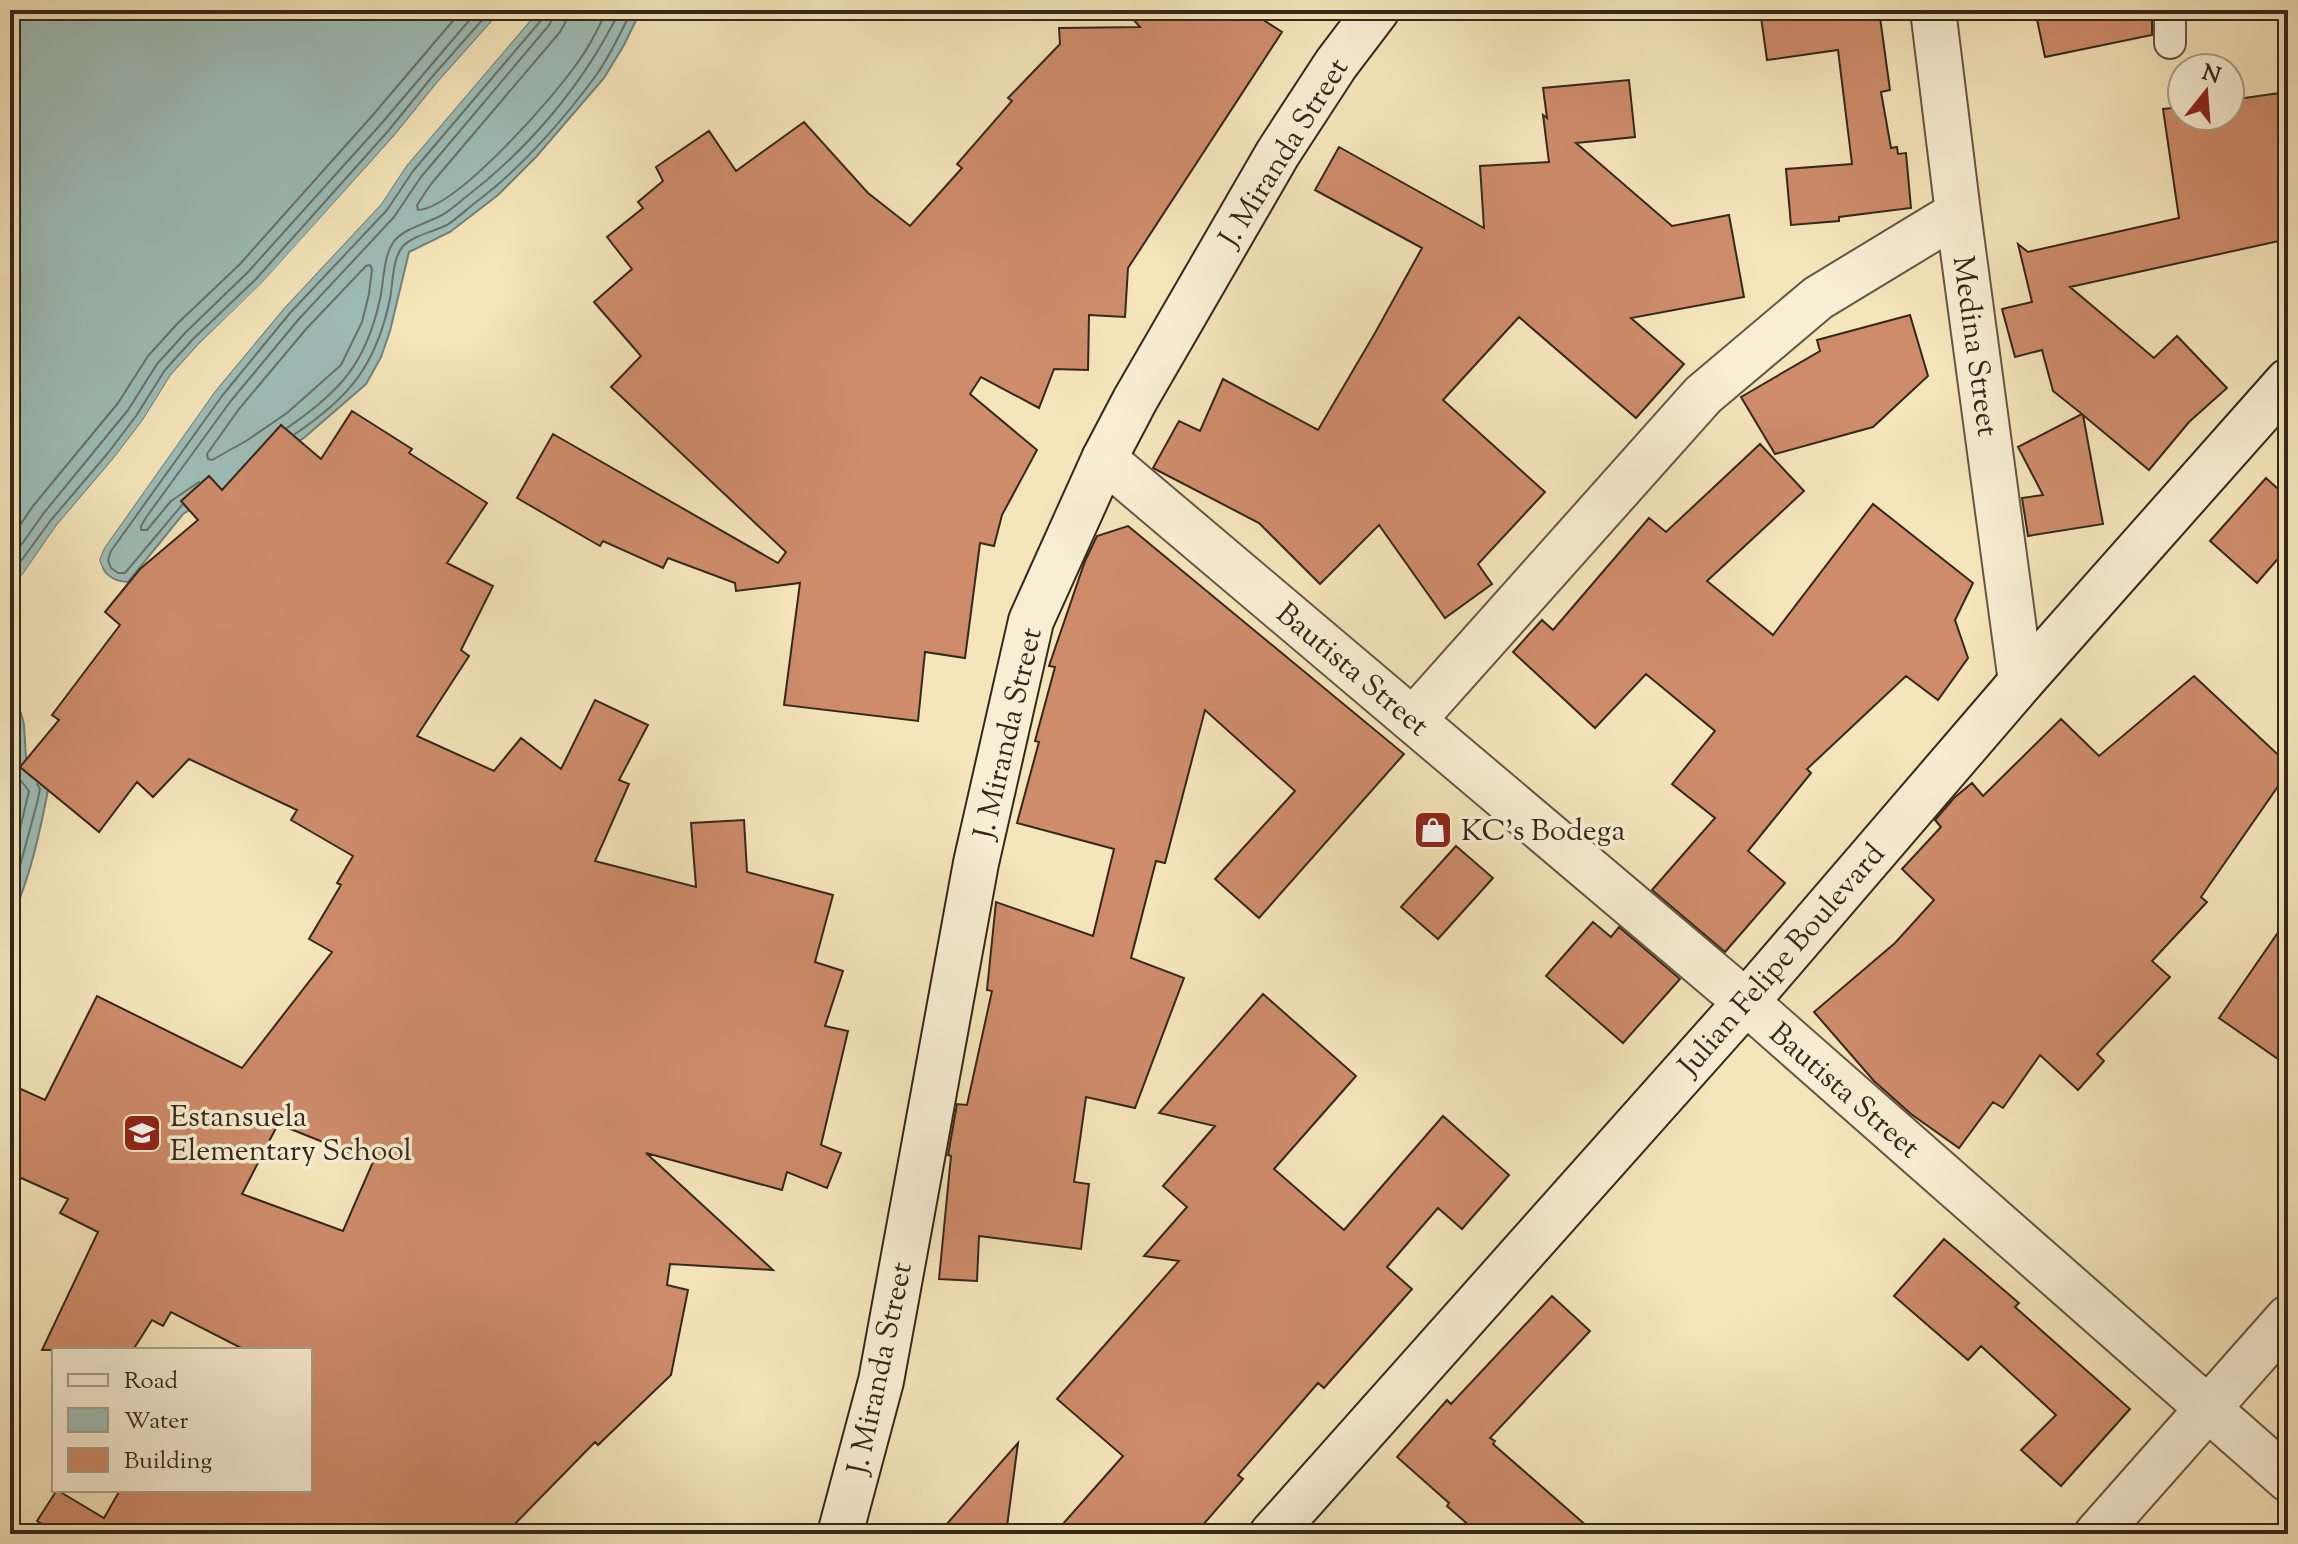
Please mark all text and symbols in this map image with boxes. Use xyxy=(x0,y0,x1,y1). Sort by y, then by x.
street label: J. Miranda Street xyxy=(1209,50,1361,258)
north arrow xyxy=(2166,52,2246,132)
text: N xyxy=(2198,58,2224,94)
street label: Medina Street xyxy=(1940,253,2007,439)
street label: Bautista Street xyxy=(1266,594,1437,748)
street label: J. Miranda Street xyxy=(964,624,1055,845)
shop icon: KC's Bodega xyxy=(1412,809,1454,851)
place label: KC's Bodega xyxy=(1461,811,1625,854)
street label: Julian Felipe Boulevard xyxy=(1668,835,1896,1088)
street label: Bautista Street xyxy=(1758,1014,1928,1170)
place label: Estansuela Elementary School xyxy=(170,1097,412,1174)
school or university icon: Estansuela Elementary School xyxy=(121,1112,163,1154)
street label: J. Miranda Street xyxy=(838,1259,925,1480)
legend xyxy=(52,1348,312,1492)
text: Road xyxy=(124,1365,178,1399)
text: Water xyxy=(124,1405,188,1439)
text: Building xyxy=(124,1445,213,1479)

